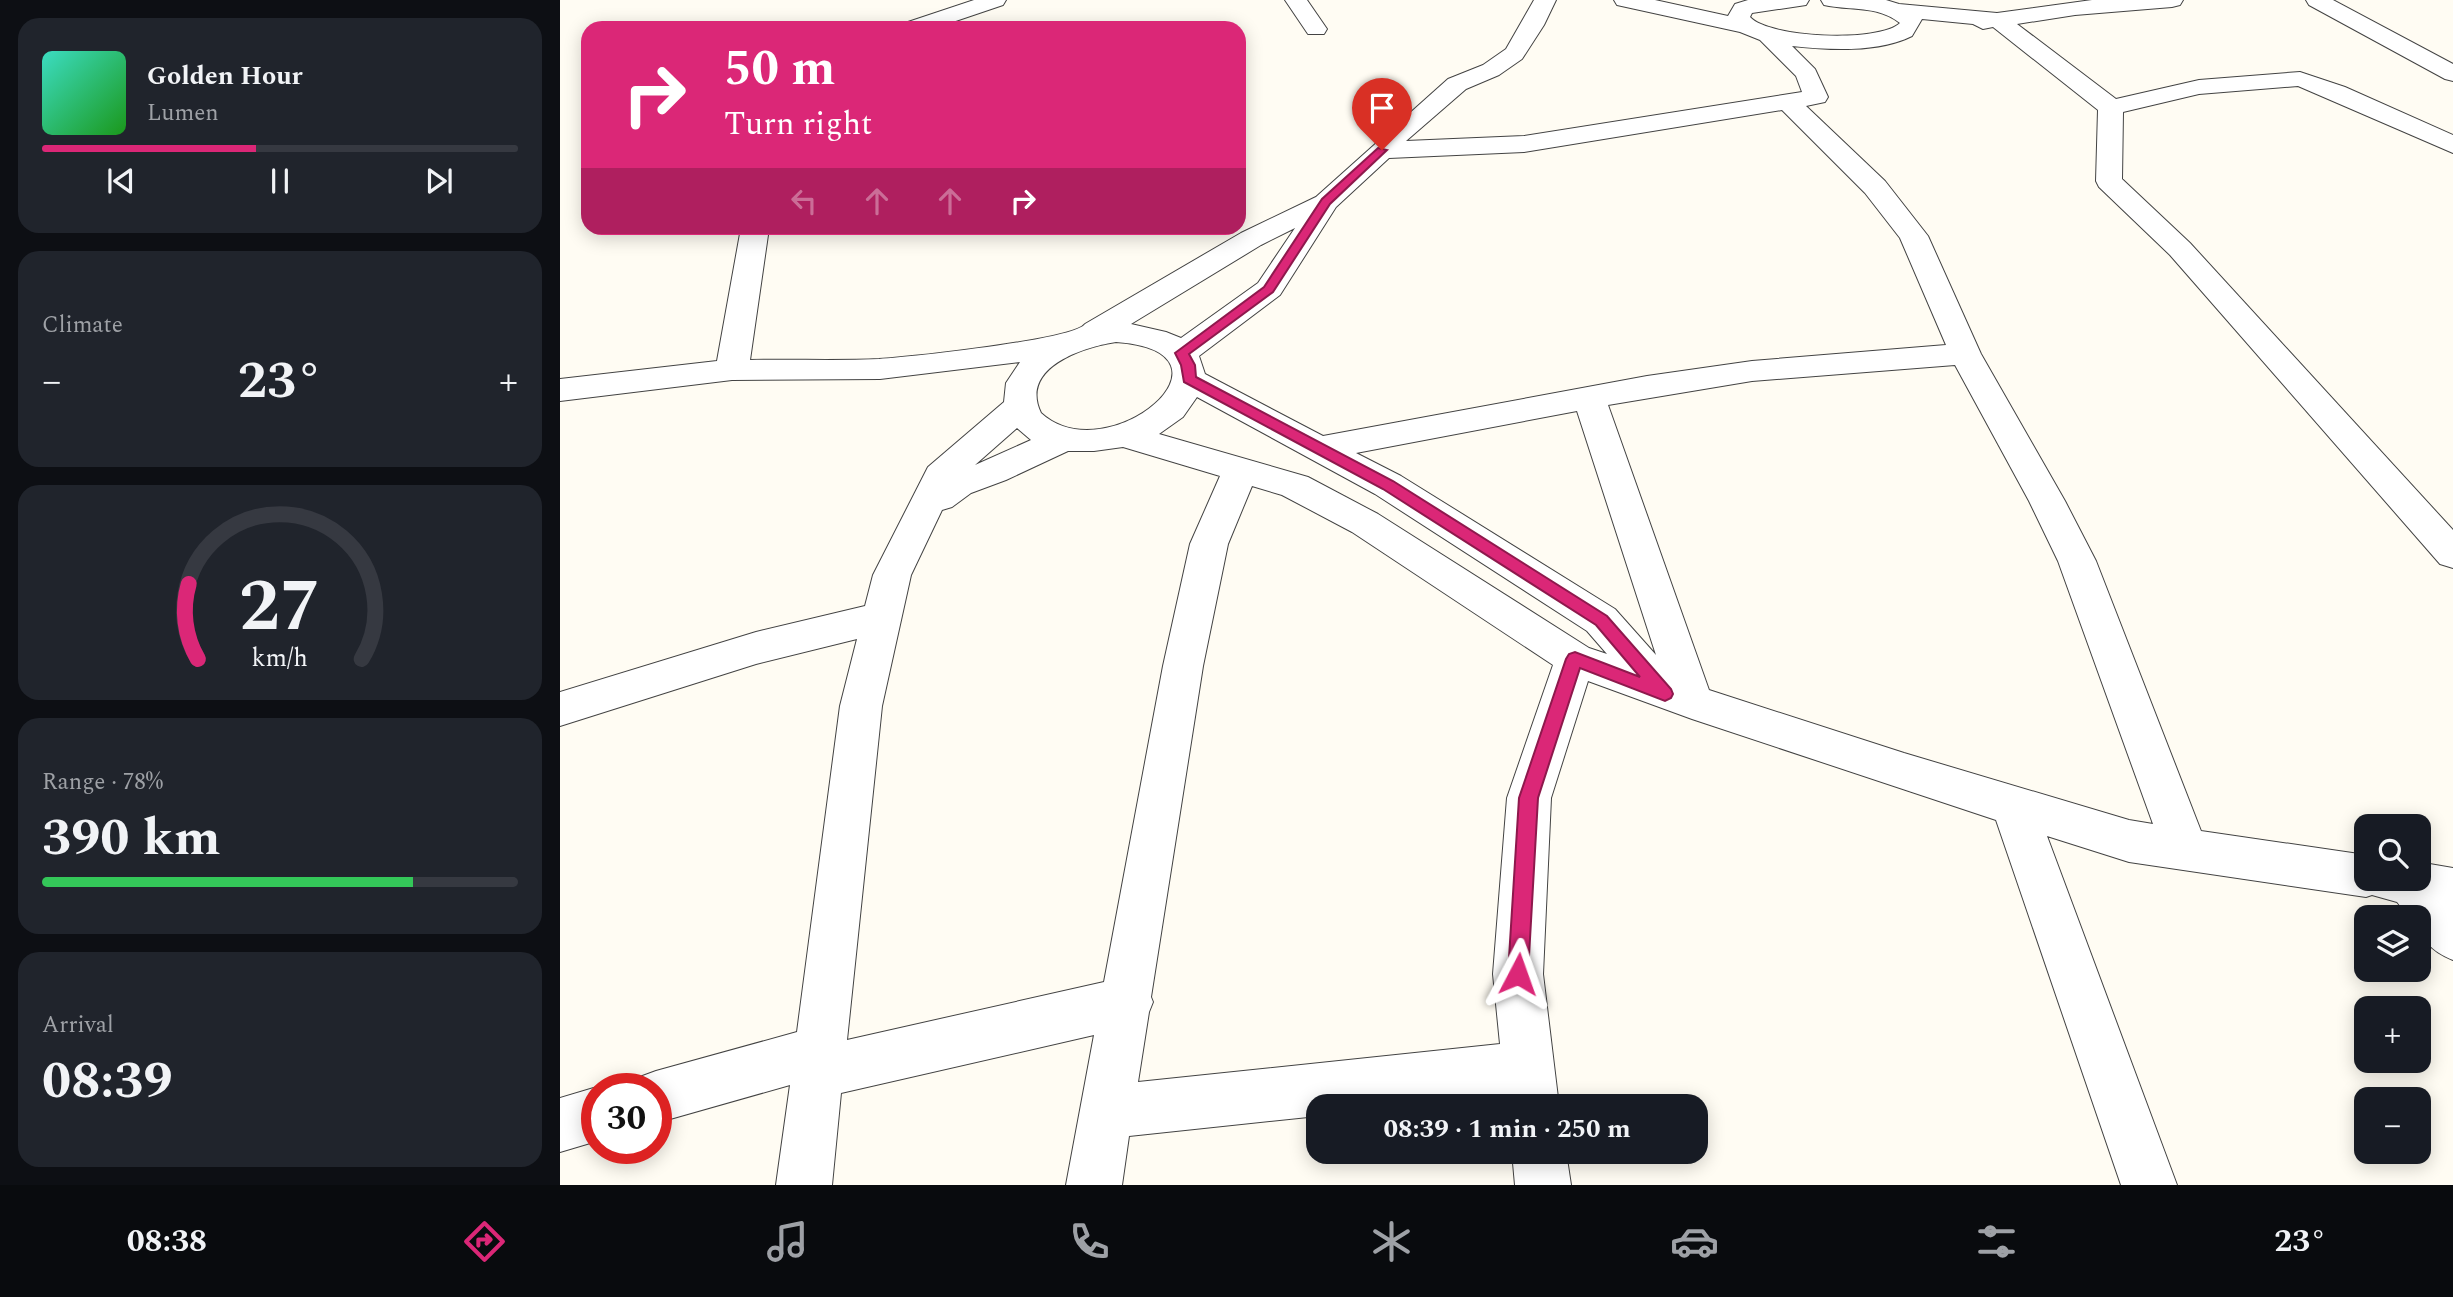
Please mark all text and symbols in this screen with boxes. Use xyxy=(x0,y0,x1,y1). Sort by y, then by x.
text: 50 m xyxy=(724,32,835,107)
icon: right xyxy=(609,49,700,140)
text: Golden Hour xyxy=(147,56,303,96)
pin xyxy=(1352,78,1412,150)
icon: arrive xyxy=(1363,89,1401,127)
text: Lumen xyxy=(147,96,219,131)
text: Turn right xyxy=(724,100,872,149)
icon: previous xyxy=(102,162,140,200)
icon: pause xyxy=(261,162,299,200)
icon: next xyxy=(420,162,458,200)
icon: left xyxy=(785,182,823,220)
icon: ahead xyxy=(858,182,896,220)
icon: ahead xyxy=(931,182,969,220)
icon: right xyxy=(1004,182,1042,220)
text: Climate xyxy=(42,308,123,343)
text: 23° xyxy=(238,342,322,421)
text: − xyxy=(42,353,61,411)
text: + xyxy=(499,353,518,411)
text: 27 xyxy=(239,552,321,663)
text: km/h xyxy=(252,639,308,677)
text: Range · 78% xyxy=(42,765,163,800)
text: 390 km xyxy=(42,799,221,878)
map controls xyxy=(2354,814,2431,1164)
button: search xyxy=(2354,814,2431,891)
button: layers xyxy=(2354,905,2431,982)
position arrow xyxy=(1481,937,1555,1011)
button: + xyxy=(2354,996,2431,1073)
text: Arrival xyxy=(42,1008,114,1043)
text: 08:39 xyxy=(42,1042,173,1121)
speed limit sign: 30 xyxy=(581,1073,672,1164)
button: − xyxy=(2354,1087,2431,1164)
text: 08:39 · 1 min · 250 m xyxy=(1383,1109,1631,1149)
text: 08:38 xyxy=(127,1217,207,1266)
icon: directions xyxy=(460,1217,509,1266)
icon: music xyxy=(763,1217,812,1266)
icon: phone xyxy=(1065,1217,1114,1266)
icon: climate xyxy=(1367,1217,1416,1266)
icon: car xyxy=(1670,1217,1719,1266)
icon: filters xyxy=(1972,1217,2021,1266)
text: 23° xyxy=(2274,1217,2326,1266)

